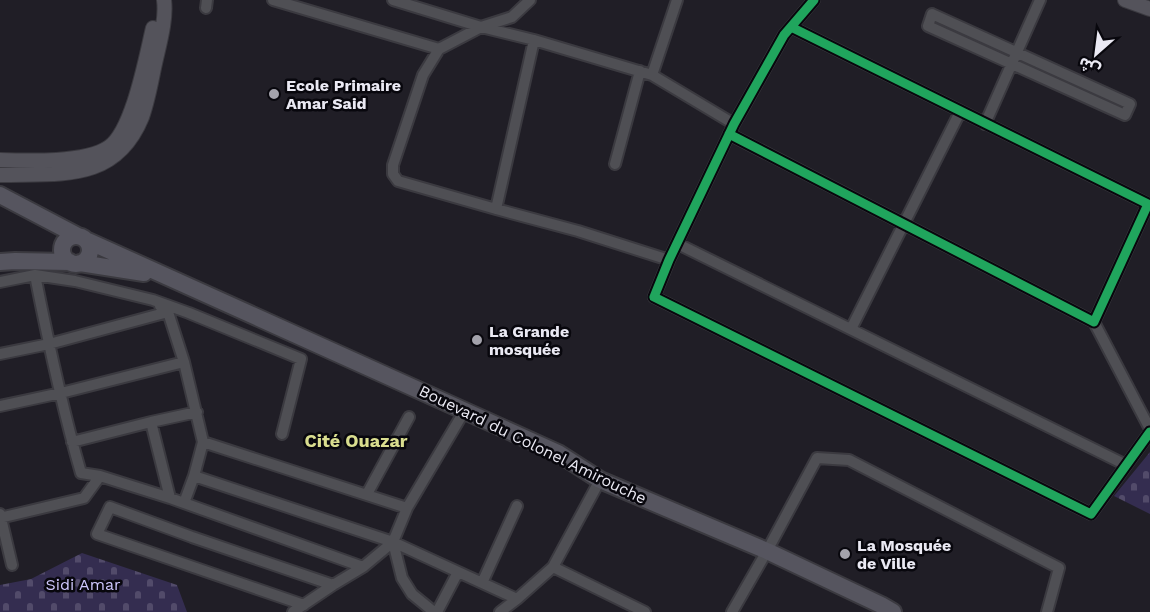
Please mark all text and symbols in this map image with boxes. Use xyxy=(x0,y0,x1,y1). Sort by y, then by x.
north arrow xyxy=(1066,24,1126,84)
text: ش xyxy=(1075,53,1103,80)
place label: Ecole Primaire Amar Said xyxy=(286,76,401,113)
marker: Ecole Primaire Amar Said xyxy=(267,87,281,101)
place label: La Grande mosquée xyxy=(489,322,569,359)
marker: La Grande mosquée xyxy=(470,333,484,347)
street label: Bouevard du Colonel Amirouche xyxy=(416,381,650,508)
district label: Cité Ouazar xyxy=(304,430,408,451)
place label: La Mosquée de Ville xyxy=(857,536,951,573)
marker: La Mosquée de Ville xyxy=(838,547,852,561)
park label: Sidi Amar xyxy=(46,575,121,594)

